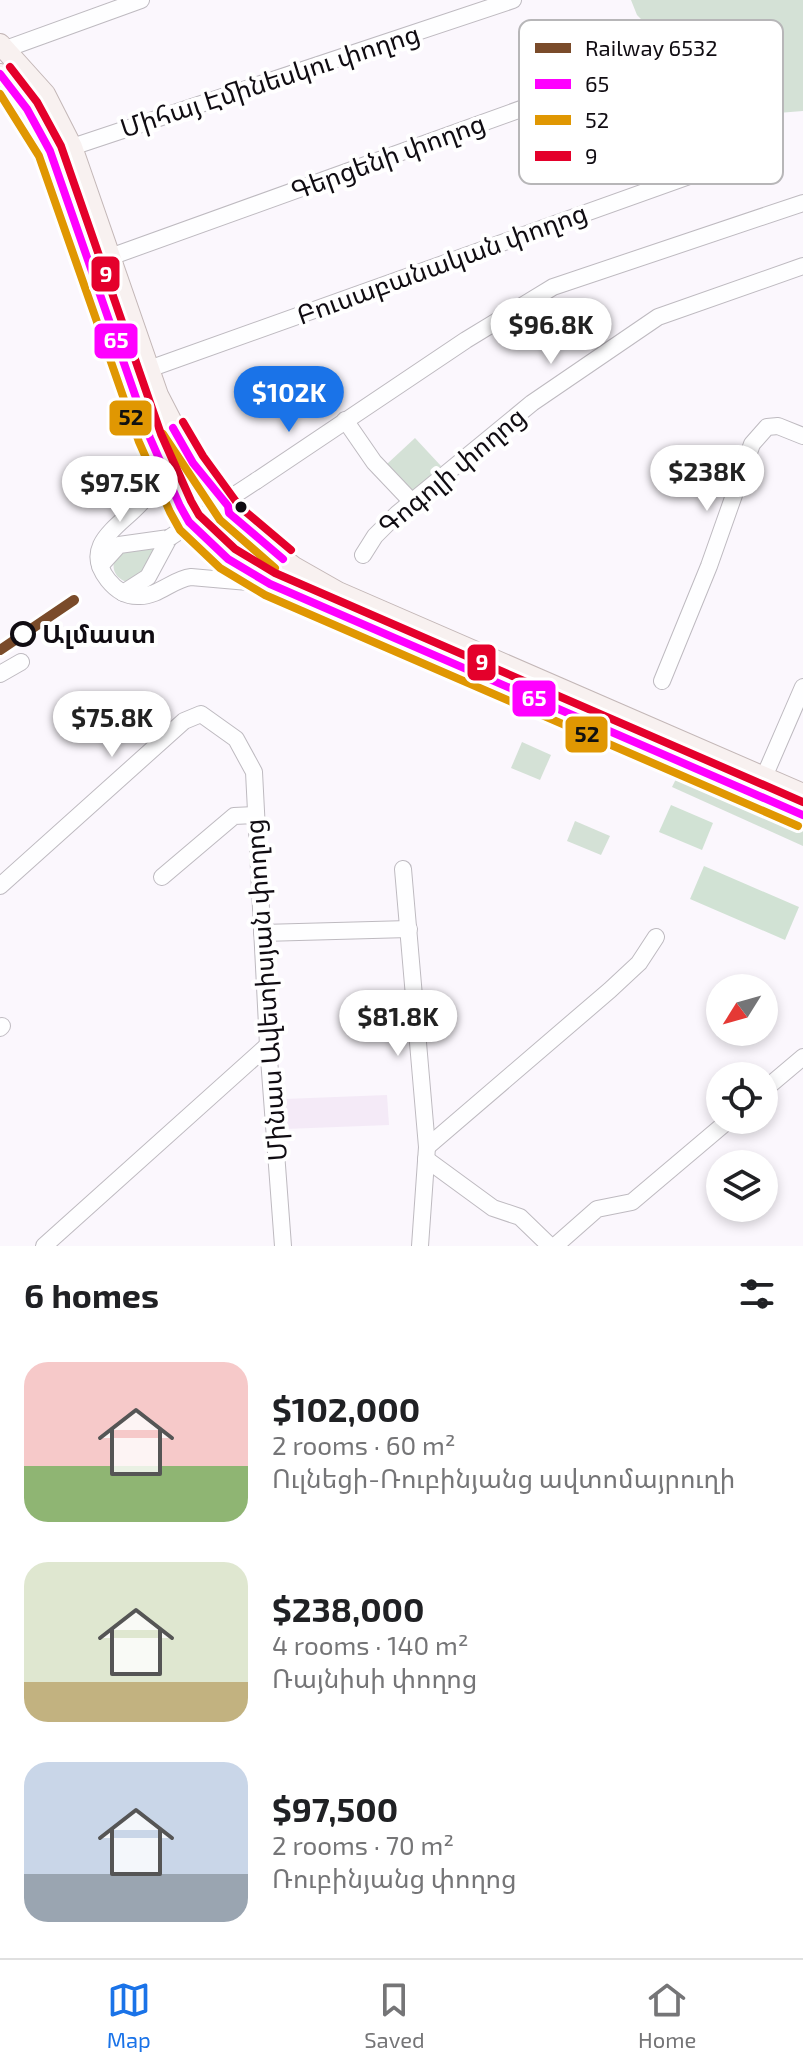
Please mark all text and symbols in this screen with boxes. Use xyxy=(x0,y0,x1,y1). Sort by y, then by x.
street label: Միհայ Էմինեսկու փողոց xyxy=(116,16,423,144)
legend xyxy=(519,20,783,184)
text: Railway 6532 xyxy=(585,34,718,60)
text: 65 xyxy=(585,70,609,96)
street label: Գերցենի փողոց xyxy=(286,106,489,206)
text: 52 xyxy=(585,106,609,132)
text: 9 xyxy=(585,142,598,168)
street label: Բուսաբանական փողոց xyxy=(292,196,591,331)
line badge: 9 xyxy=(90,255,121,293)
text: 9 xyxy=(100,260,112,286)
pin: $96.8K xyxy=(486,298,616,366)
text: $96.8K xyxy=(509,308,593,339)
line badge: 65 xyxy=(93,322,139,360)
text: 65 xyxy=(103,326,129,352)
pin: $102K xyxy=(233,366,345,434)
text: $102K xyxy=(252,376,326,407)
line badge: 52 xyxy=(108,399,153,437)
street label: Գոգոլի փողոց xyxy=(371,399,531,541)
text: 52 xyxy=(119,403,143,429)
pin: $238K xyxy=(651,445,763,513)
text: $238K xyxy=(668,455,746,486)
pin: $97.5K xyxy=(55,456,185,524)
text: $97.5K xyxy=(80,466,160,497)
unlabelled marker xyxy=(233,499,249,515)
place label: Ալմաստ xyxy=(42,617,156,649)
marker: Ալմաստ xyxy=(11,622,35,646)
line badge: 9 xyxy=(466,643,497,682)
text: 9 xyxy=(476,648,488,674)
line badge: 65 xyxy=(511,679,557,718)
text: 65 xyxy=(521,684,547,710)
pin: $75.8K xyxy=(47,691,177,759)
text: $75.8K xyxy=(71,701,153,732)
line badge: 52 xyxy=(564,715,609,754)
text: 52 xyxy=(575,720,599,746)
street label: Մինաս Ավետիսյան փողոց xyxy=(237,818,293,1162)
north arrow xyxy=(706,974,778,1046)
map controls xyxy=(706,974,778,1222)
pin: $81.8K xyxy=(333,990,463,1058)
text: $81.8K xyxy=(357,1000,439,1031)
button: locate xyxy=(706,1062,778,1134)
button: layers xyxy=(706,1150,778,1222)
icon: filters xyxy=(735,1272,779,1316)
text: 6 homes xyxy=(24,1274,159,1315)
text: $102,000 xyxy=(272,1388,420,1429)
icon: home xyxy=(88,1394,184,1490)
text: 2 rooms · 60 m² xyxy=(272,1429,456,1460)
text: Ուլնեցի-Ռուբինյանց ավտոմայրուղի xyxy=(272,1462,735,1493)
text: $238,000 xyxy=(272,1588,425,1629)
icon: home xyxy=(88,1594,184,1690)
text: 4 rooms · 140 m² xyxy=(272,1629,468,1660)
text: Ռայնիսի փողոց xyxy=(272,1662,477,1693)
text: $97,500 xyxy=(272,1788,398,1829)
icon: home xyxy=(88,1794,184,1890)
text: 2 rooms · 70 m² xyxy=(272,1829,454,1860)
text: Ռուբինյանց փողոց xyxy=(272,1862,517,1893)
tab: Map xyxy=(107,1978,151,2052)
tab: Saved xyxy=(364,1978,425,2052)
tab: Home xyxy=(638,1978,696,2052)

